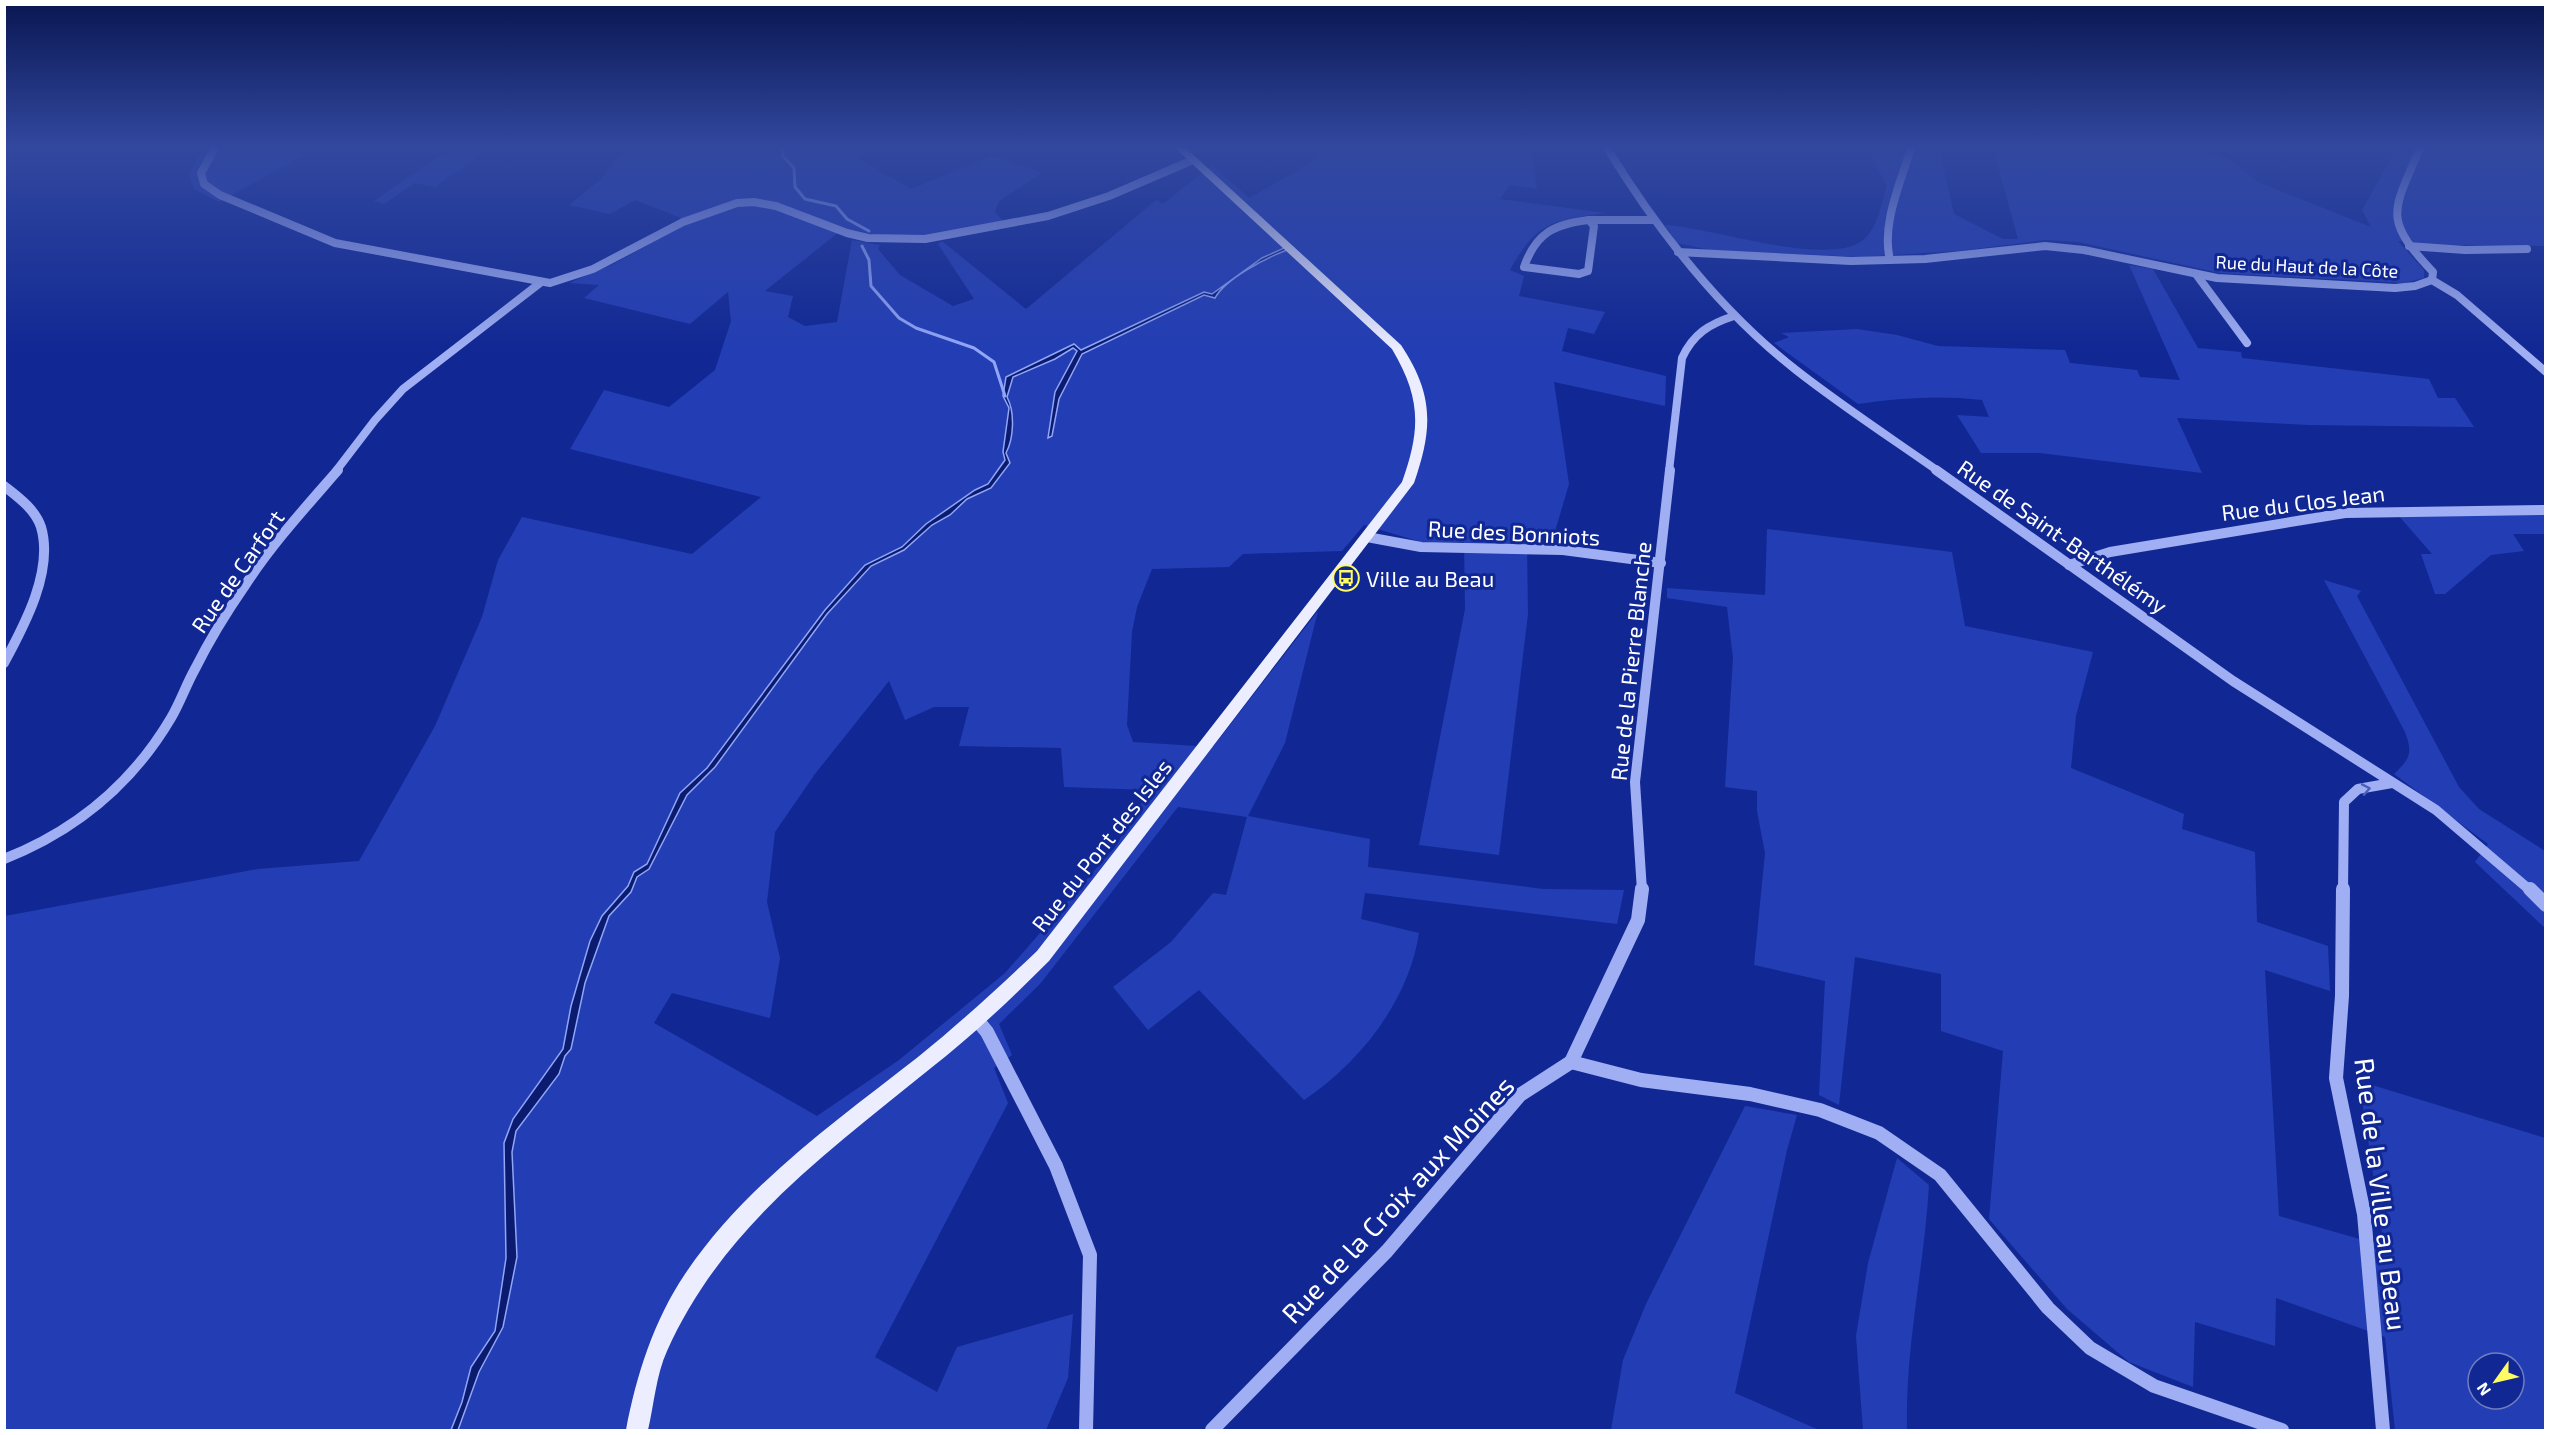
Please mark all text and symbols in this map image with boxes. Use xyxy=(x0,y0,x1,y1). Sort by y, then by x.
street label: Rue du Haut de la Côte xyxy=(2215,250,2399,282)
street label: Rue de Saint-Barthélémy xyxy=(1953,454,2173,618)
street label: Rue du Clos Jean xyxy=(2220,479,2386,525)
street label: Rue de Carfort xyxy=(185,505,289,637)
street label: Rue des Bonniots xyxy=(1427,515,1601,549)
street label: Rue de la Pierre Blanche xyxy=(1605,540,1655,782)
bus stop icon: Ville au Beau xyxy=(1331,563,1361,593)
place label: Ville au Beau xyxy=(1366,565,1494,591)
street label: Rue du Pont des Isles xyxy=(1026,754,1176,936)
one-way arrow xyxy=(2361,783,2371,796)
street label: Rue de la Ville au Beau xyxy=(2349,1056,2415,1332)
street label: Rue de la Croix aux Moines xyxy=(1274,1069,1520,1329)
north arrow xyxy=(2466,1351,2526,1411)
text: N xyxy=(2472,1380,2494,1400)

